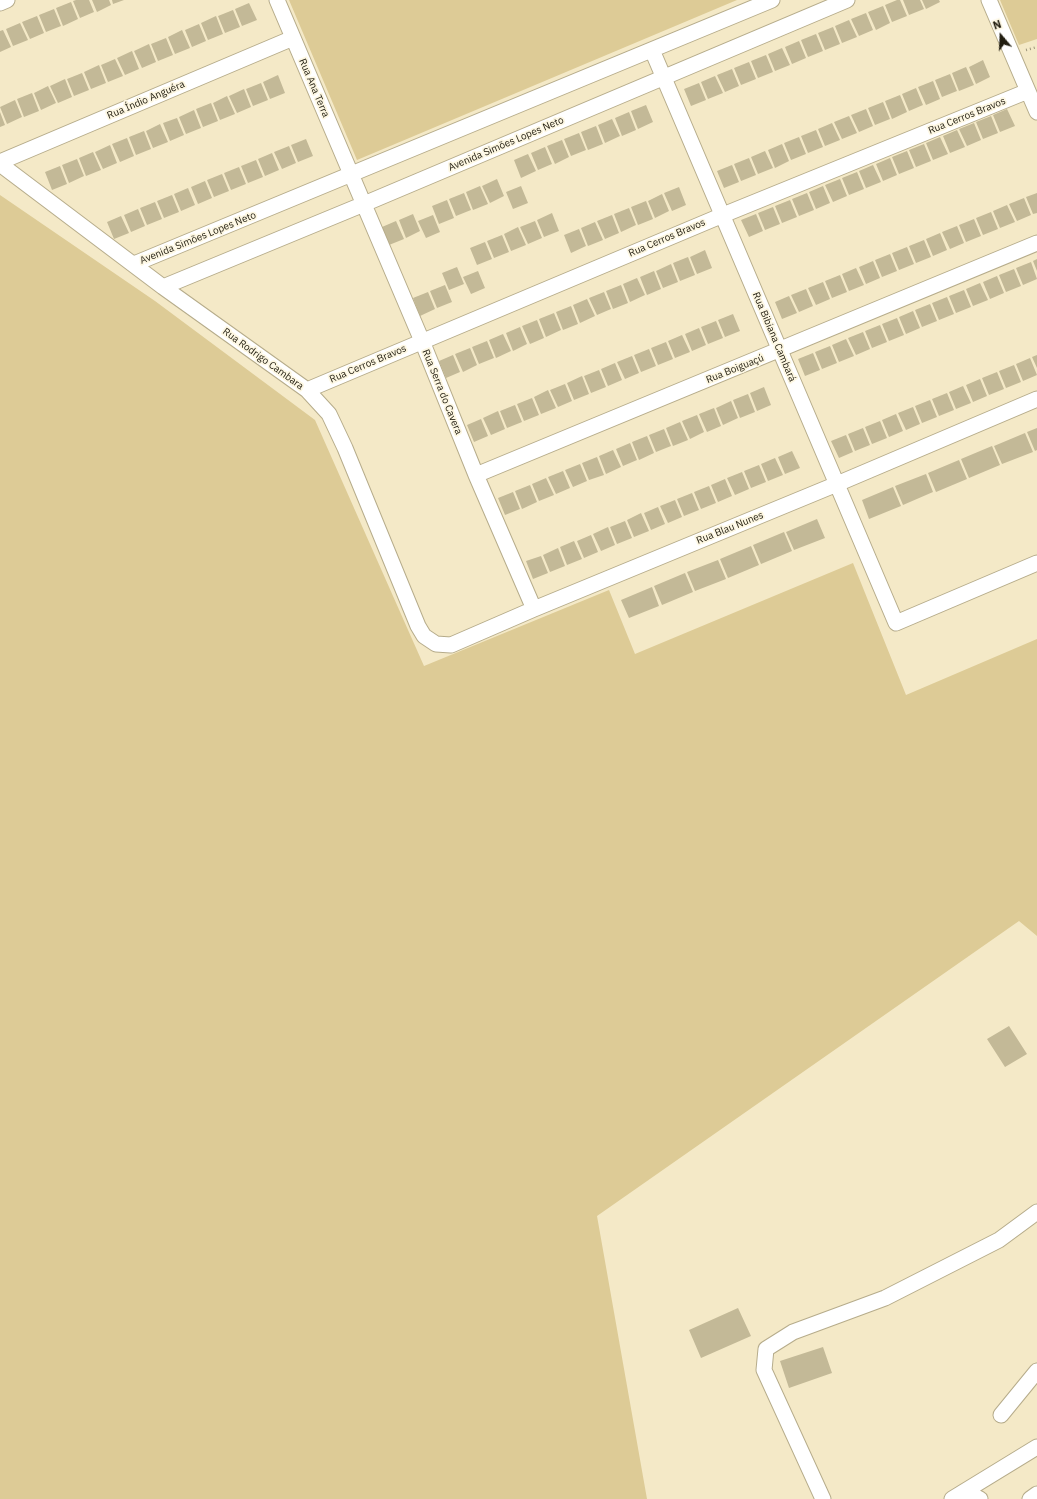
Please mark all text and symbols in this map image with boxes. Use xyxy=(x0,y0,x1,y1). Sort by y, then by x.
north arrow xyxy=(981,16,1021,56)
text: N xyxy=(991,17,1003,33)
street label: Rua Ana Terra xyxy=(296,57,332,119)
street label: Rua Índio Anguéra xyxy=(105,78,187,122)
street label: Rua Cerros Bravos xyxy=(927,95,1007,137)
street label: Avenida Simões Lopes Neto xyxy=(446,114,566,174)
street label: Avenida Simões Lopes Neto xyxy=(138,209,258,267)
street label: Rua Cerros Bravos xyxy=(627,216,707,260)
street label: Rua Bibiana Cambará xyxy=(750,290,798,384)
street label: Rua Rodrigo Cambara xyxy=(220,326,306,392)
street label: Rua Cerros Bravos xyxy=(328,342,408,386)
street label: Rua Serra do Cavera xyxy=(419,348,465,436)
street label: Rua Boiguaçú xyxy=(704,352,766,386)
street label: Rua Blau Nunes xyxy=(695,509,765,547)

